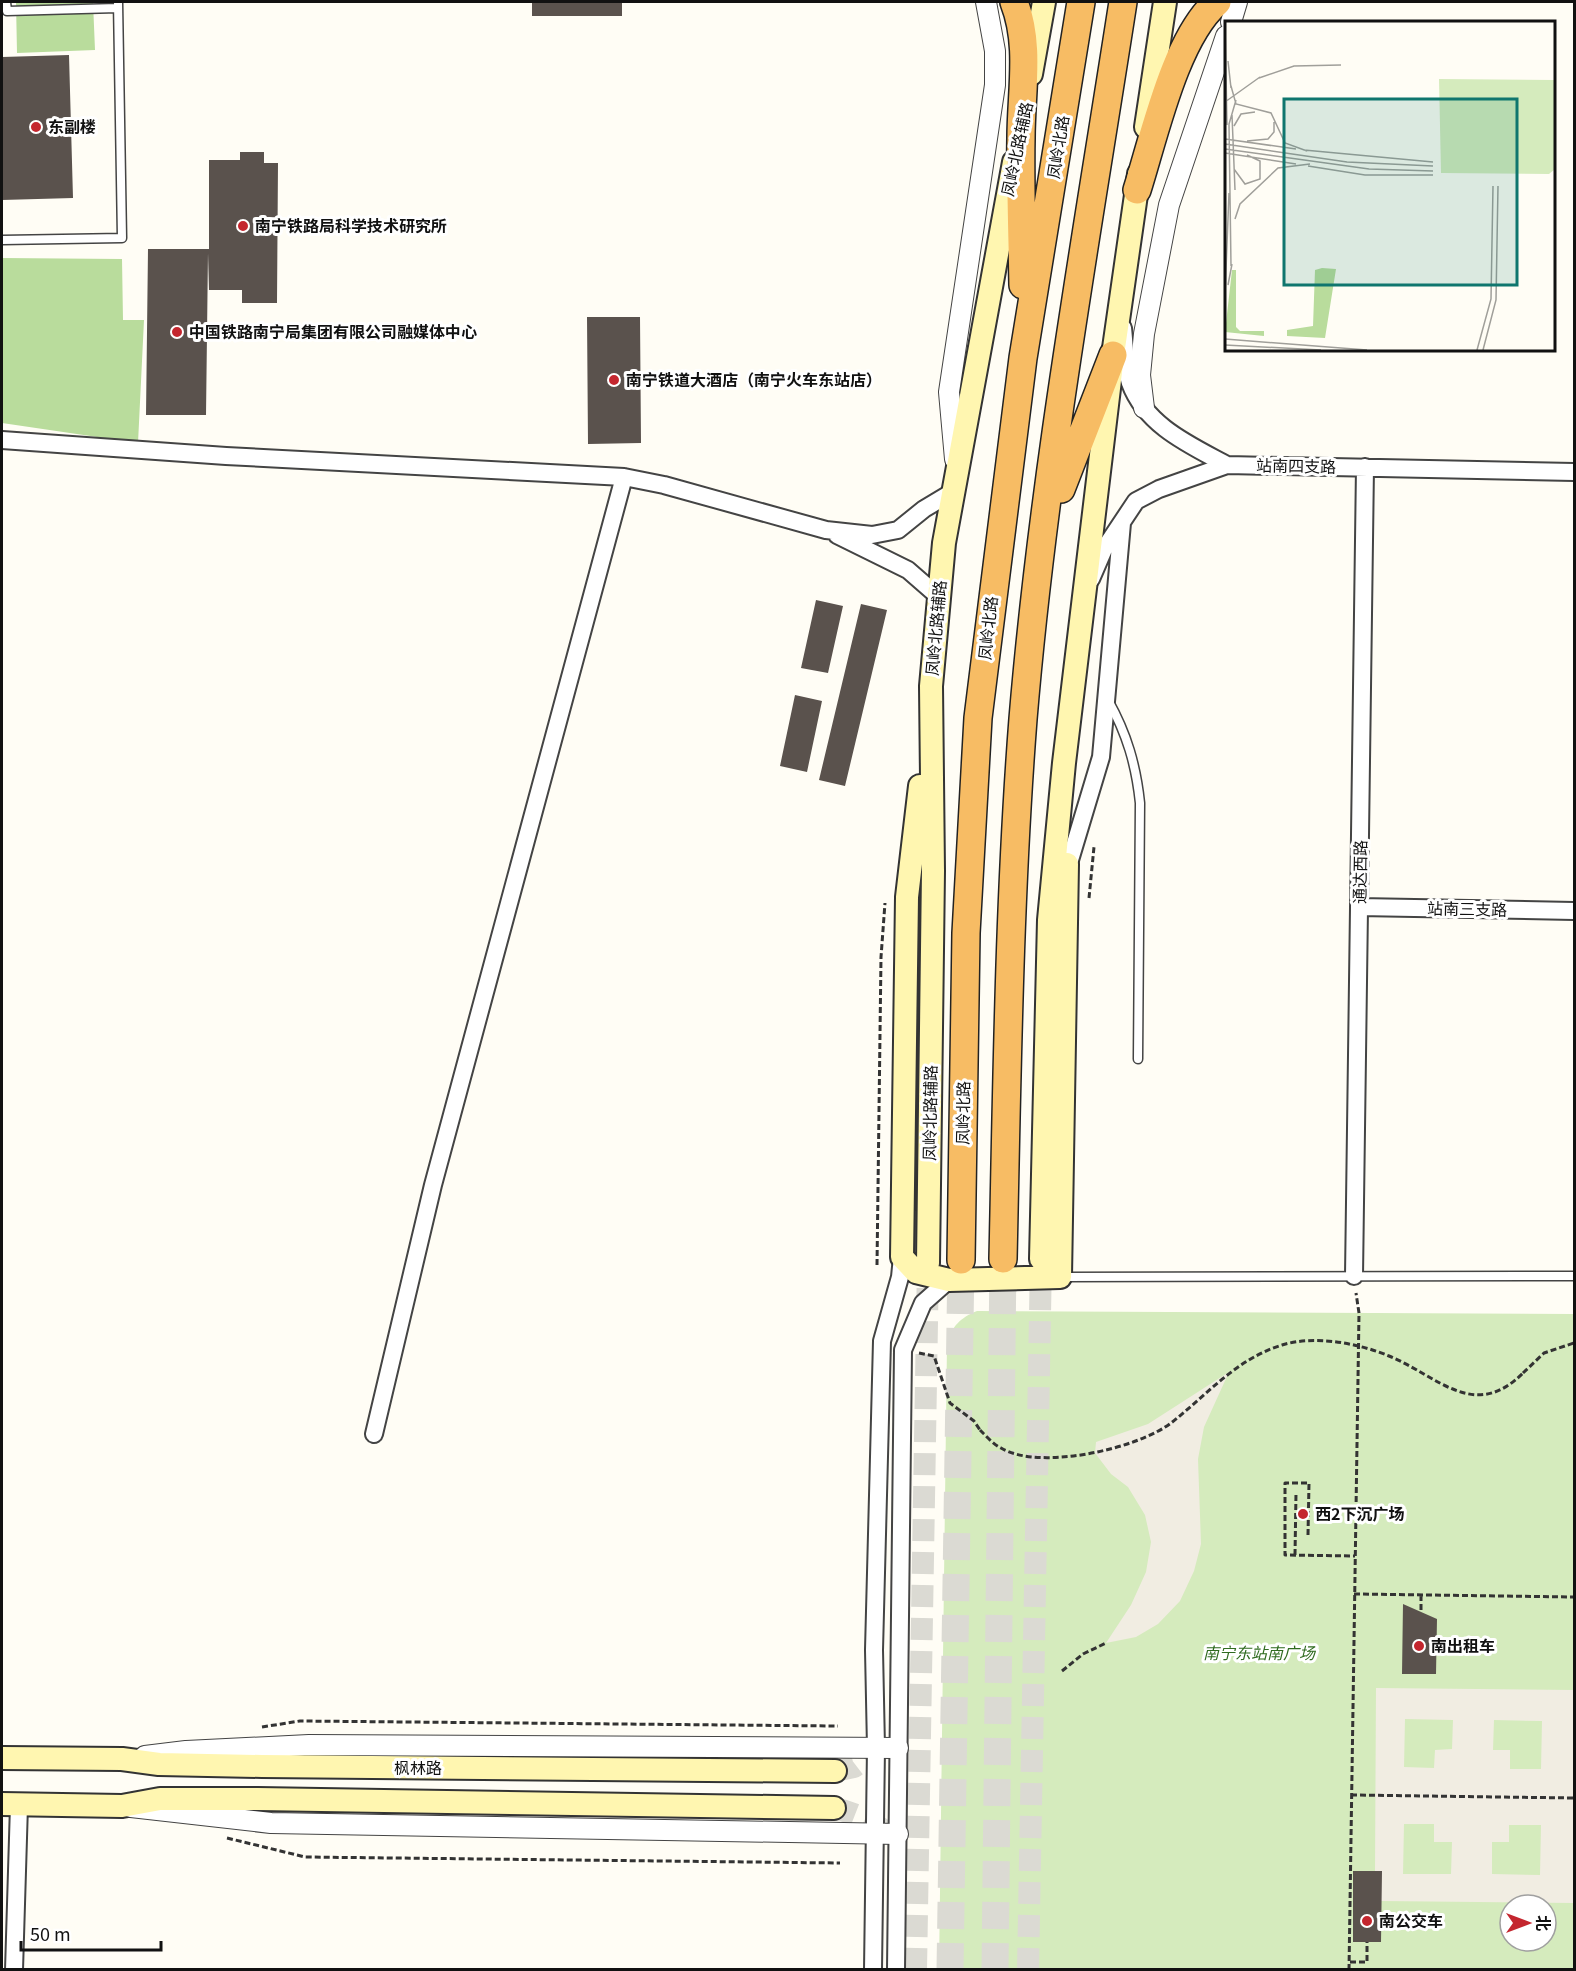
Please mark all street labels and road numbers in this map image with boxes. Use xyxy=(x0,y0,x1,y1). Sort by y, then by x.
street label: 凤岭北路辅路 xyxy=(994,99,1038,198)
street label: 凤岭北路 xyxy=(1040,113,1074,180)
street label: 站南四支路 xyxy=(1256,452,1336,478)
street label: 凤岭北路辅路 xyxy=(919,579,951,677)
street label: 凤岭北路 xyxy=(972,595,1002,661)
street label: 通达西路 xyxy=(1346,840,1372,904)
street label: 站南三支路 xyxy=(1427,895,1507,921)
street label: 凤岭北路辅路 xyxy=(916,1065,942,1161)
street label: 凤岭北路 xyxy=(949,1081,975,1145)
street label: 枫林路 xyxy=(394,1755,442,1779)

